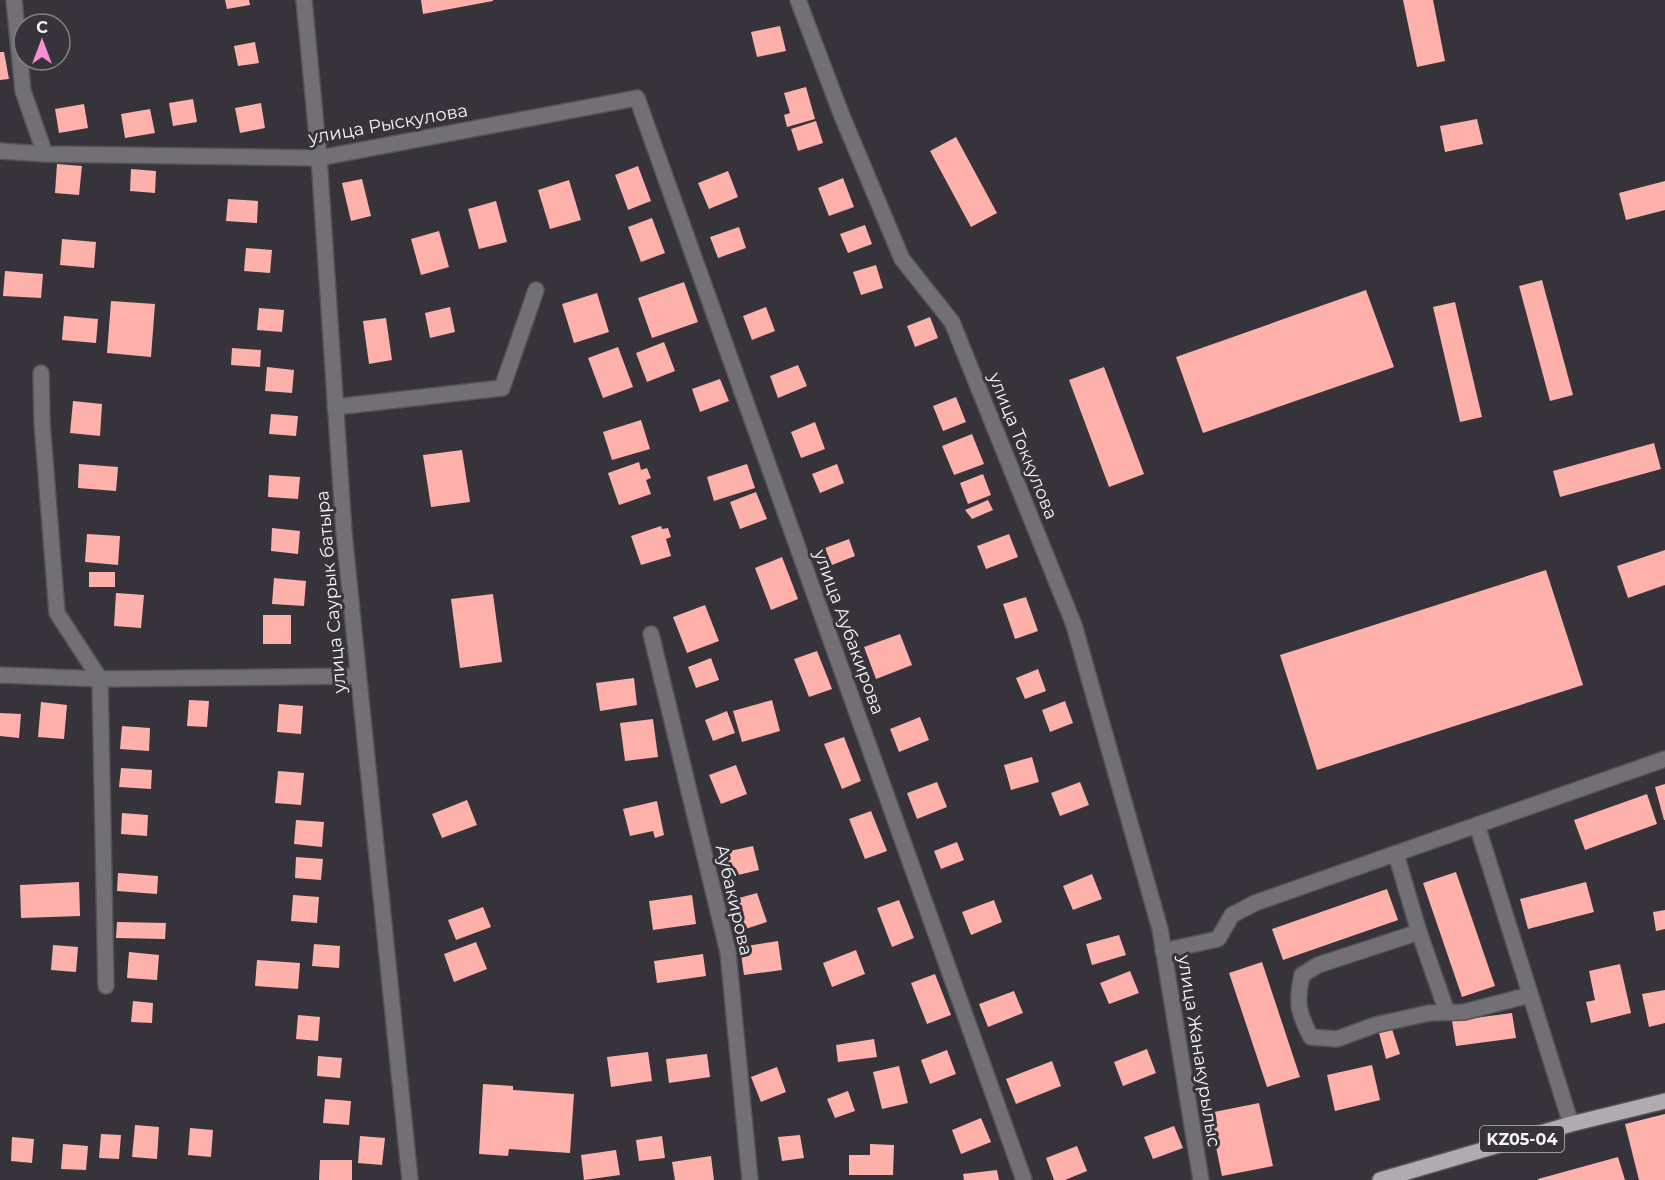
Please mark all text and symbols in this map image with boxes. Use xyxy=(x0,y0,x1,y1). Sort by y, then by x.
north arrow xyxy=(12,12,72,72)
text: С xyxy=(36,18,48,37)
street label: улица Рыскулова xyxy=(306,99,469,149)
street label: улица Токкулова xyxy=(983,368,1062,523)
street label: улица Саурык батыра xyxy=(311,490,351,695)
street label: улица Аубакирова xyxy=(809,545,889,718)
street label: Аубакирова xyxy=(711,842,757,958)
street label: улица Жанакурылыс xyxy=(1173,952,1225,1149)
road number: KZ05-04 xyxy=(1480,1126,1564,1152)

